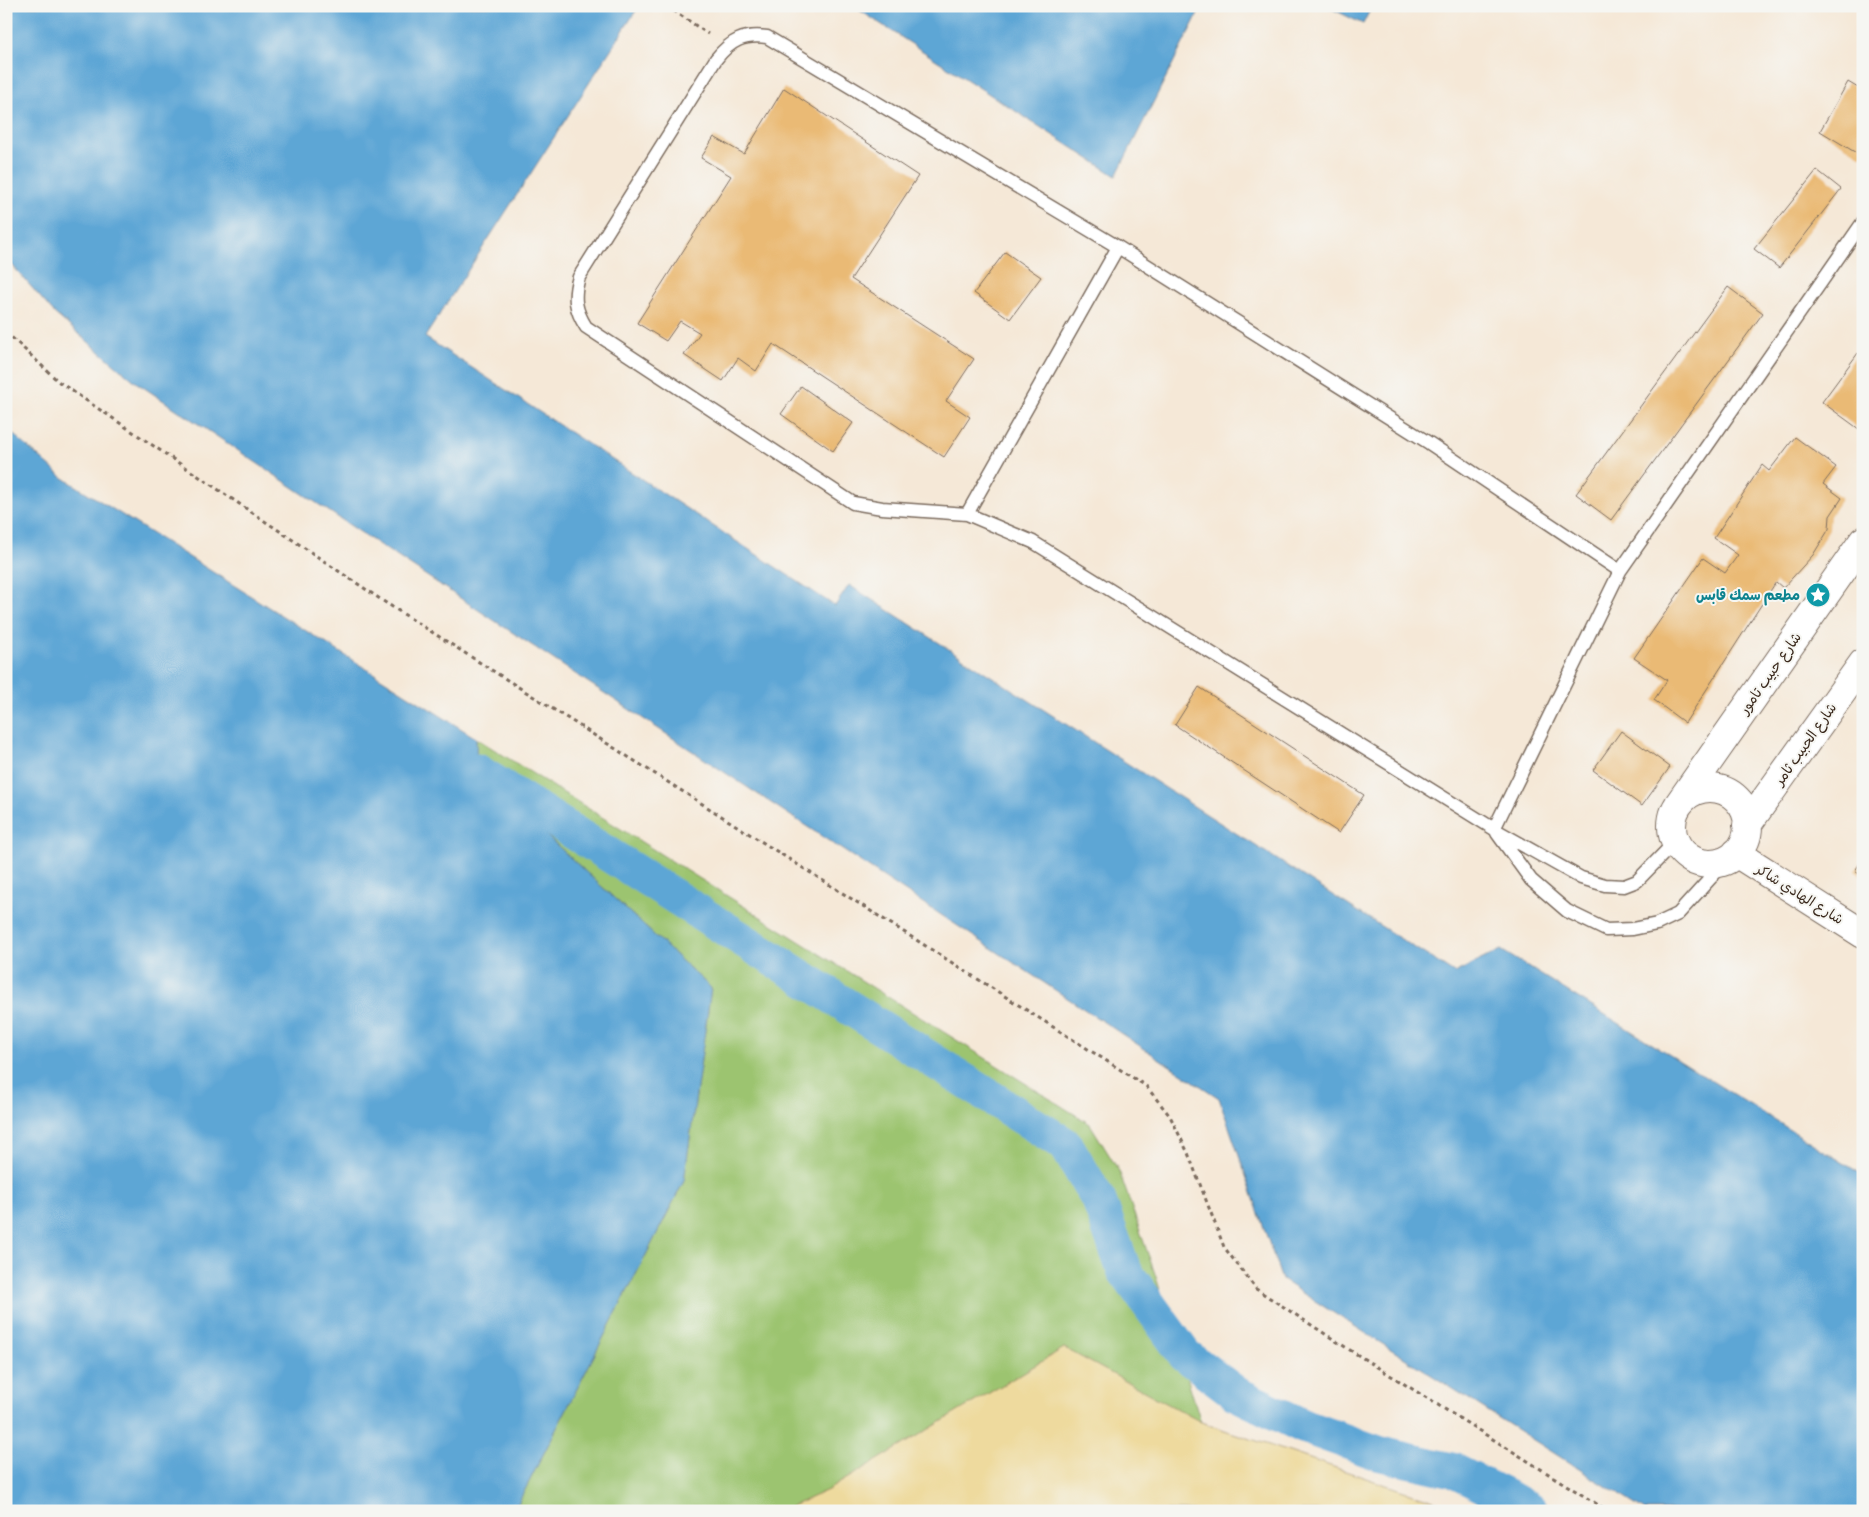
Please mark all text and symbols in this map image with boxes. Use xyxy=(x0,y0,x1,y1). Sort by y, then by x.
place icon: مطعم سمك قابس xyxy=(1805,582,1831,608)
place label: مطعم سمك قابس xyxy=(1696,586,1800,606)
street label: شارع حبيب تامور xyxy=(1735,629,1806,719)
street label: شارع الحبيب ثامر xyxy=(1769,699,1841,790)
street label: شارع الهادي شاكر xyxy=(1751,859,1847,930)

